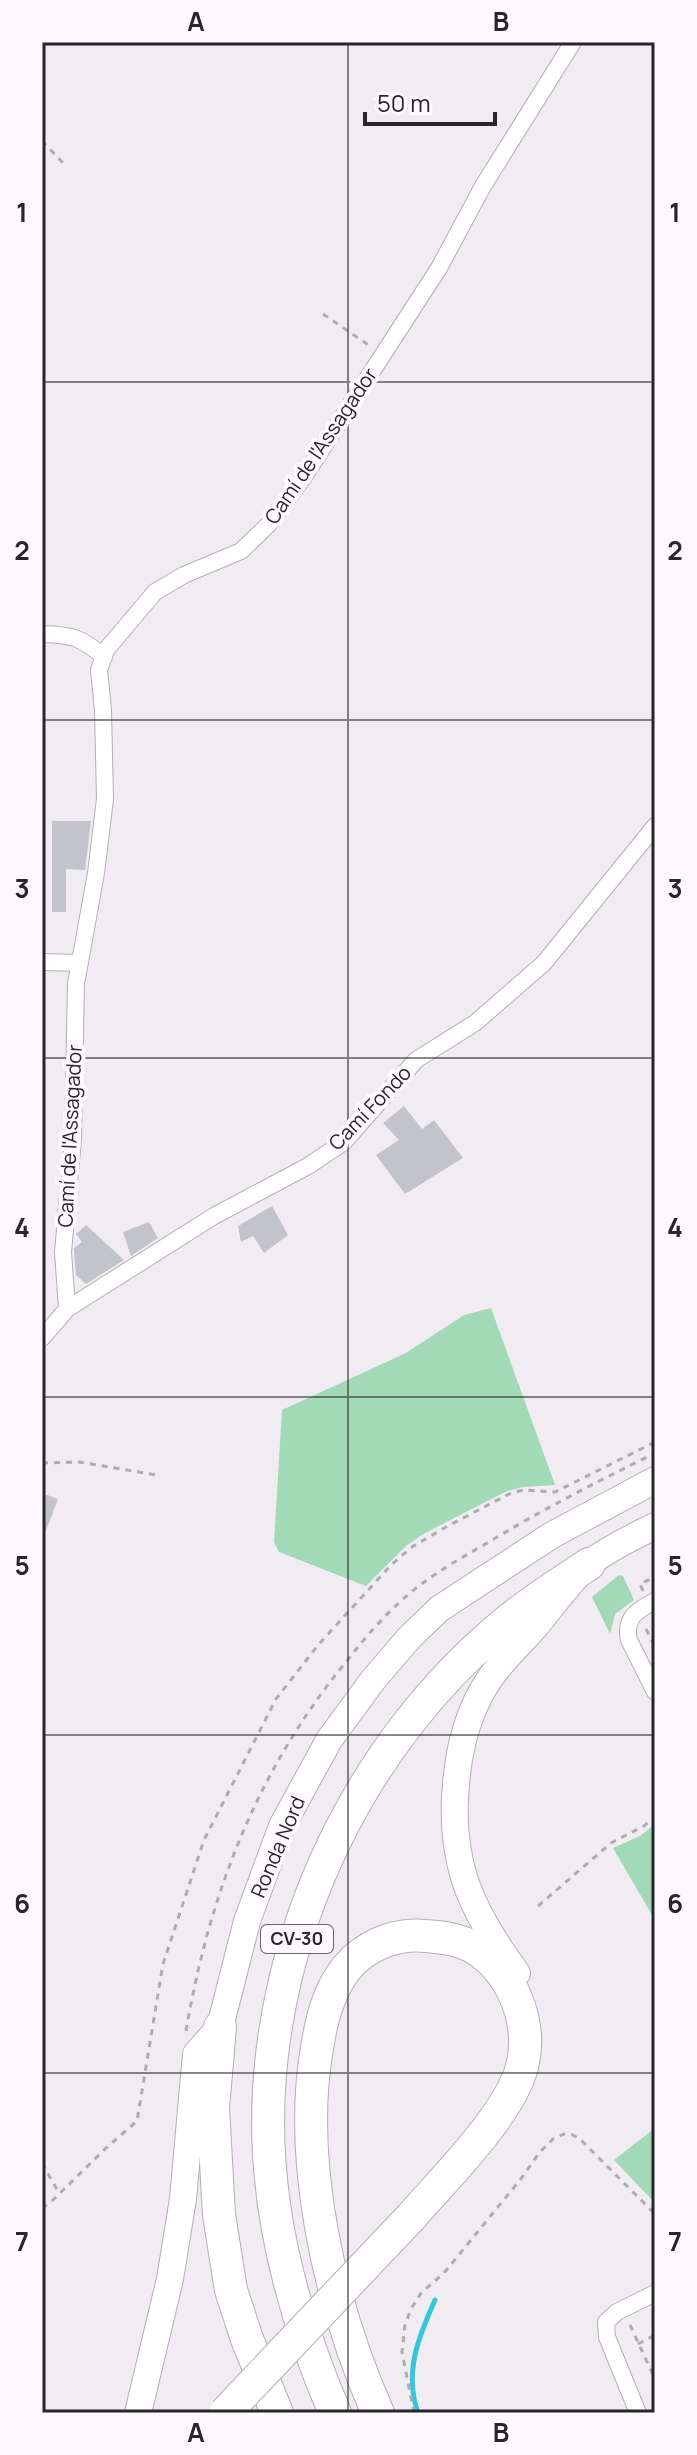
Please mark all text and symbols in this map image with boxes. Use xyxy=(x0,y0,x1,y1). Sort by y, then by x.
text: A xyxy=(187,3,205,39)
text: B xyxy=(493,3,509,39)
scale bar xyxy=(365,76,495,126)
text: 50 m xyxy=(377,86,431,119)
text: 1 xyxy=(16,194,28,230)
text: 1 xyxy=(669,194,681,230)
street label: Camí de l'Assagador xyxy=(258,362,383,529)
text: 2 xyxy=(14,532,30,568)
text: 2 xyxy=(667,532,683,568)
text: 3 xyxy=(14,870,30,906)
text: 3 xyxy=(667,870,683,906)
street label: Camí de l'Assagador xyxy=(51,1044,88,1228)
street label: Camí Fondo xyxy=(322,1059,417,1156)
text: 4 xyxy=(14,1209,30,1245)
text: 4 xyxy=(667,1209,683,1245)
text: 5 xyxy=(14,1547,30,1583)
text: 5 xyxy=(667,1547,683,1583)
street label: Ronda Nord xyxy=(244,1792,311,1902)
text: 6 xyxy=(14,1885,30,1921)
text: 6 xyxy=(667,1885,683,1921)
road number: CV-30 xyxy=(261,1925,333,1953)
text: 7 xyxy=(15,2223,29,2259)
text: 7 xyxy=(668,2223,682,2259)
text: A xyxy=(187,2414,205,2450)
text: B xyxy=(493,2414,509,2450)

